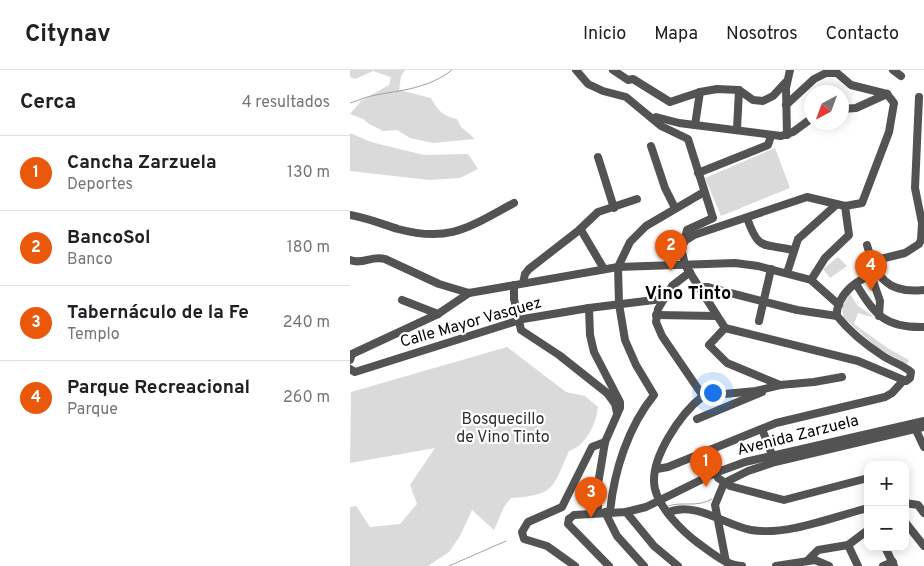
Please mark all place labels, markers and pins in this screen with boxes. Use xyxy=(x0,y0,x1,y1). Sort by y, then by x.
pin: 2 xyxy=(655,230,687,271)
pin: 4 xyxy=(855,250,887,291)
pin: 1 xyxy=(690,446,722,487)
pin: 3 xyxy=(575,477,607,518)

